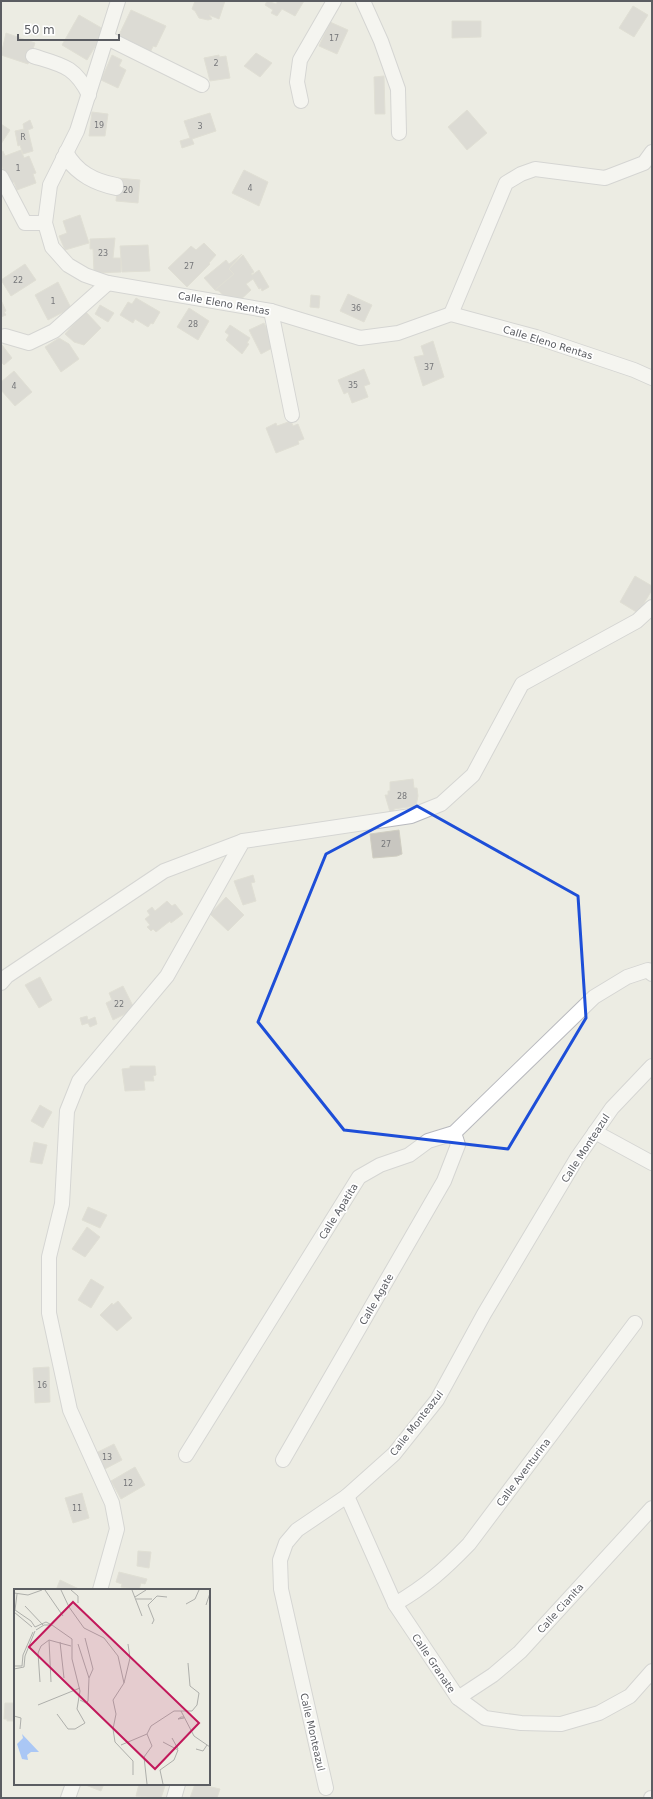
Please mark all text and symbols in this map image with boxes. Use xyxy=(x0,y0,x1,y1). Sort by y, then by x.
scale bar xyxy=(18,16,119,42)
text: 50 m xyxy=(24,23,55,37)
house number: 17 xyxy=(329,34,339,43)
house number: 2 xyxy=(213,59,219,68)
house number: 19 xyxy=(94,121,104,130)
house number: 3 xyxy=(197,122,203,131)
house number: R xyxy=(20,133,26,142)
house number: 1 xyxy=(15,164,21,173)
house number: 4 xyxy=(247,184,253,193)
house number: 20 xyxy=(123,186,133,195)
house number: 23 xyxy=(98,249,108,258)
house number: 27 xyxy=(184,262,194,271)
house number: 22 xyxy=(13,276,23,285)
street label: Calle Eleno Rentas xyxy=(177,290,271,317)
house number: 1 xyxy=(50,297,56,306)
house number: 36 xyxy=(351,304,361,313)
house number: 28 xyxy=(188,320,198,329)
street label: Calle Eleno Rentas xyxy=(502,324,594,361)
house number: 37 xyxy=(424,363,434,372)
house number: 35 xyxy=(348,381,358,390)
house number: 4 xyxy=(11,382,17,391)
house number: 28 xyxy=(397,792,407,801)
house number: 27 xyxy=(381,840,391,849)
house number: 22 xyxy=(114,1000,124,1009)
street label: Calle Monteazul xyxy=(559,1112,612,1185)
street label: Calle Apatita xyxy=(317,1181,360,1241)
street label: Calle Agate xyxy=(357,1272,396,1327)
house number: 16 xyxy=(37,1381,47,1390)
street label: Calle Monteazul xyxy=(388,1389,445,1458)
street label: Calle Aventurina xyxy=(494,1436,553,1508)
house number: 13 xyxy=(102,1453,112,1462)
house number: 12 xyxy=(123,1479,133,1488)
house number: 11 xyxy=(72,1504,82,1513)
street label: Calle Cianita xyxy=(535,1581,586,1635)
inset map xyxy=(14,1589,210,1785)
street label: Calle Granate xyxy=(410,1632,457,1695)
street label: Calle Monteazul xyxy=(298,1692,327,1772)

